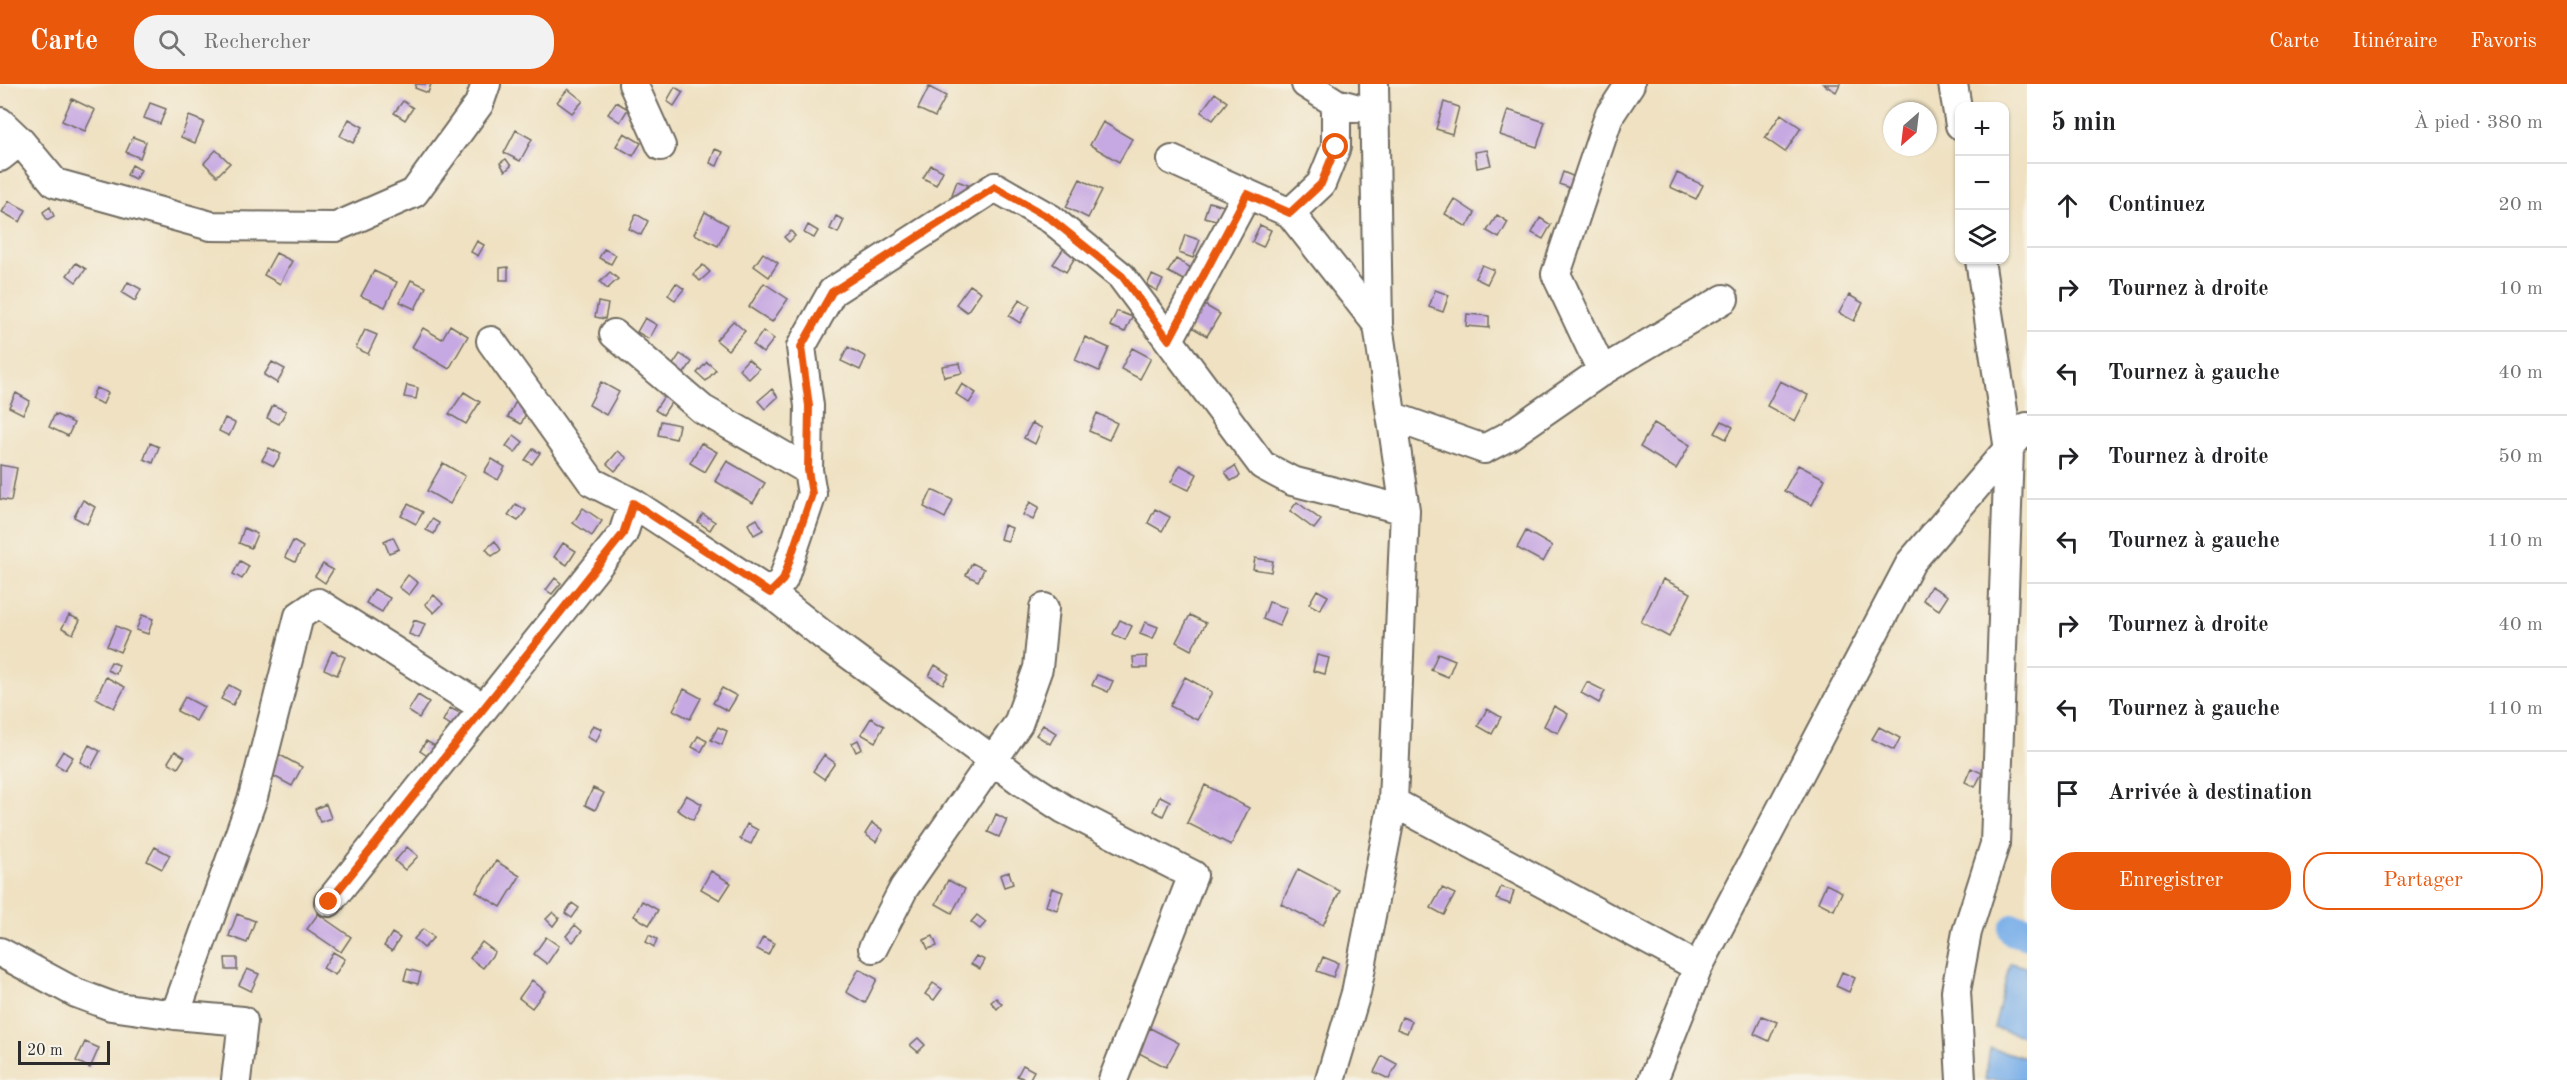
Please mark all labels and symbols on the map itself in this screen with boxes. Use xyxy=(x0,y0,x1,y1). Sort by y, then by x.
north arrow xyxy=(1883,102,1937,156)
route start xyxy=(1322,133,1348,159)
route end xyxy=(315,888,341,914)
scale bar xyxy=(18,1038,110,1066)

